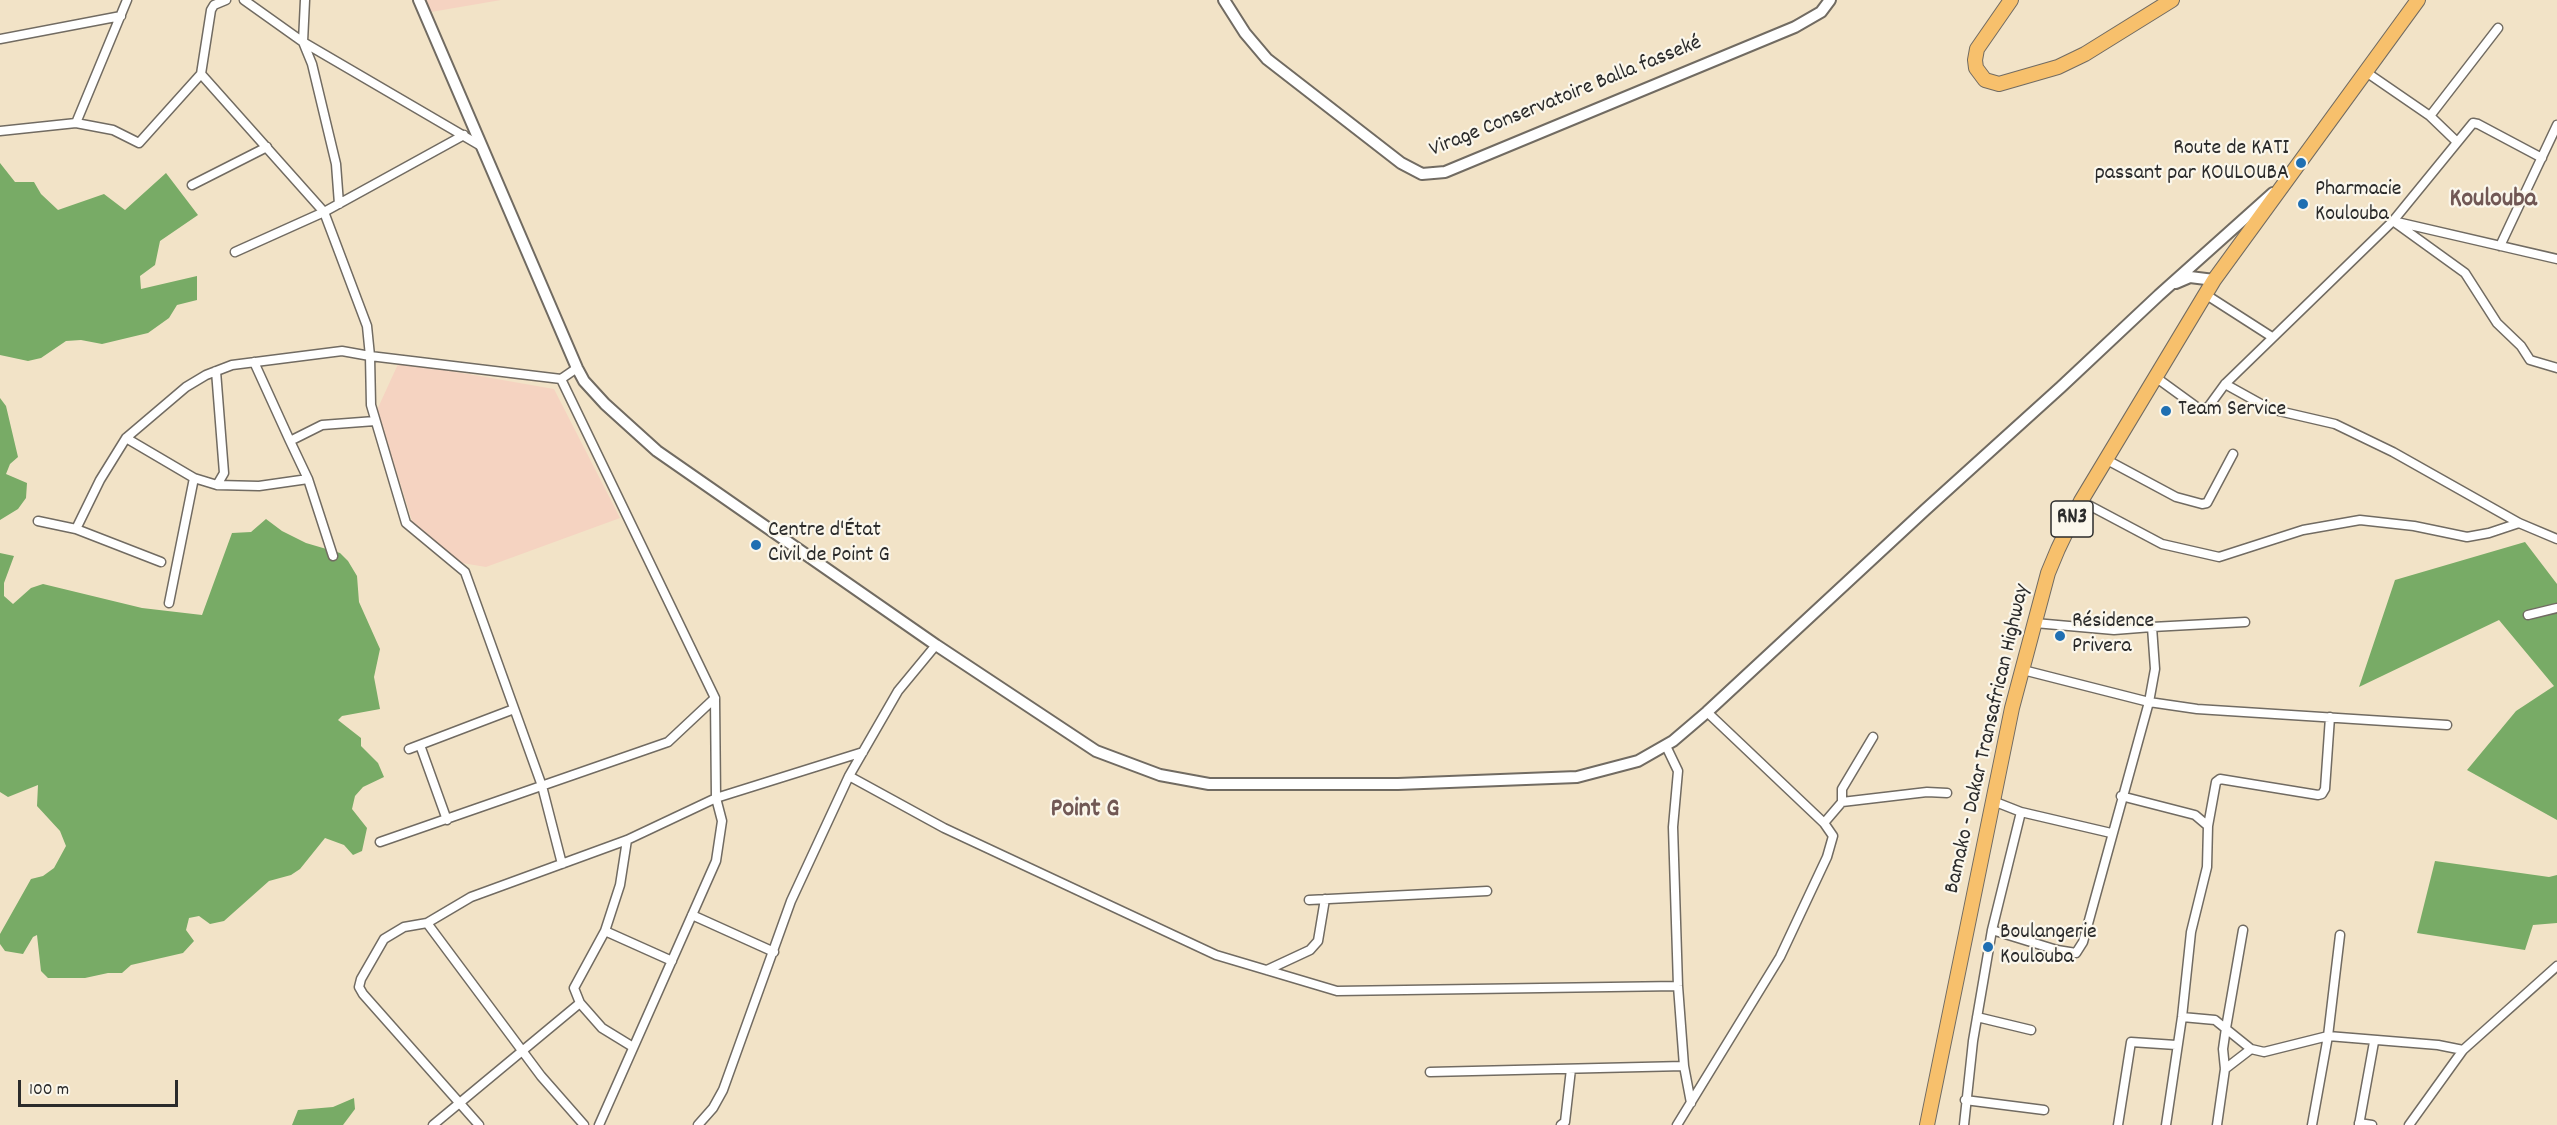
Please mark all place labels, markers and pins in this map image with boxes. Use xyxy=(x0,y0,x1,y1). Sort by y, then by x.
place label: Route de KATI passant par KOULOUBA xyxy=(2095,137,2289,188)
marker: Route de KATI passant par KOULOUBA xyxy=(2294,156,2308,170)
place label: Pharmacie Koulouba xyxy=(2315,178,2402,230)
marker: Pharmacie Koulouba xyxy=(2296,197,2310,211)
place label: Team Service xyxy=(2178,398,2286,424)
marker: Team Service xyxy=(2159,404,2173,418)
place label: Centre d'État Civil de Point G xyxy=(768,519,890,570)
marker: Centre d'État Civil de Point G xyxy=(749,538,763,552)
place label: Résidence Privera xyxy=(2072,610,2154,662)
marker: Résidence Privera xyxy=(2053,629,2067,643)
place label: Boulangerie Koulouba xyxy=(2000,921,2097,972)
marker: Boulangerie Koulouba xyxy=(1981,940,1995,954)

